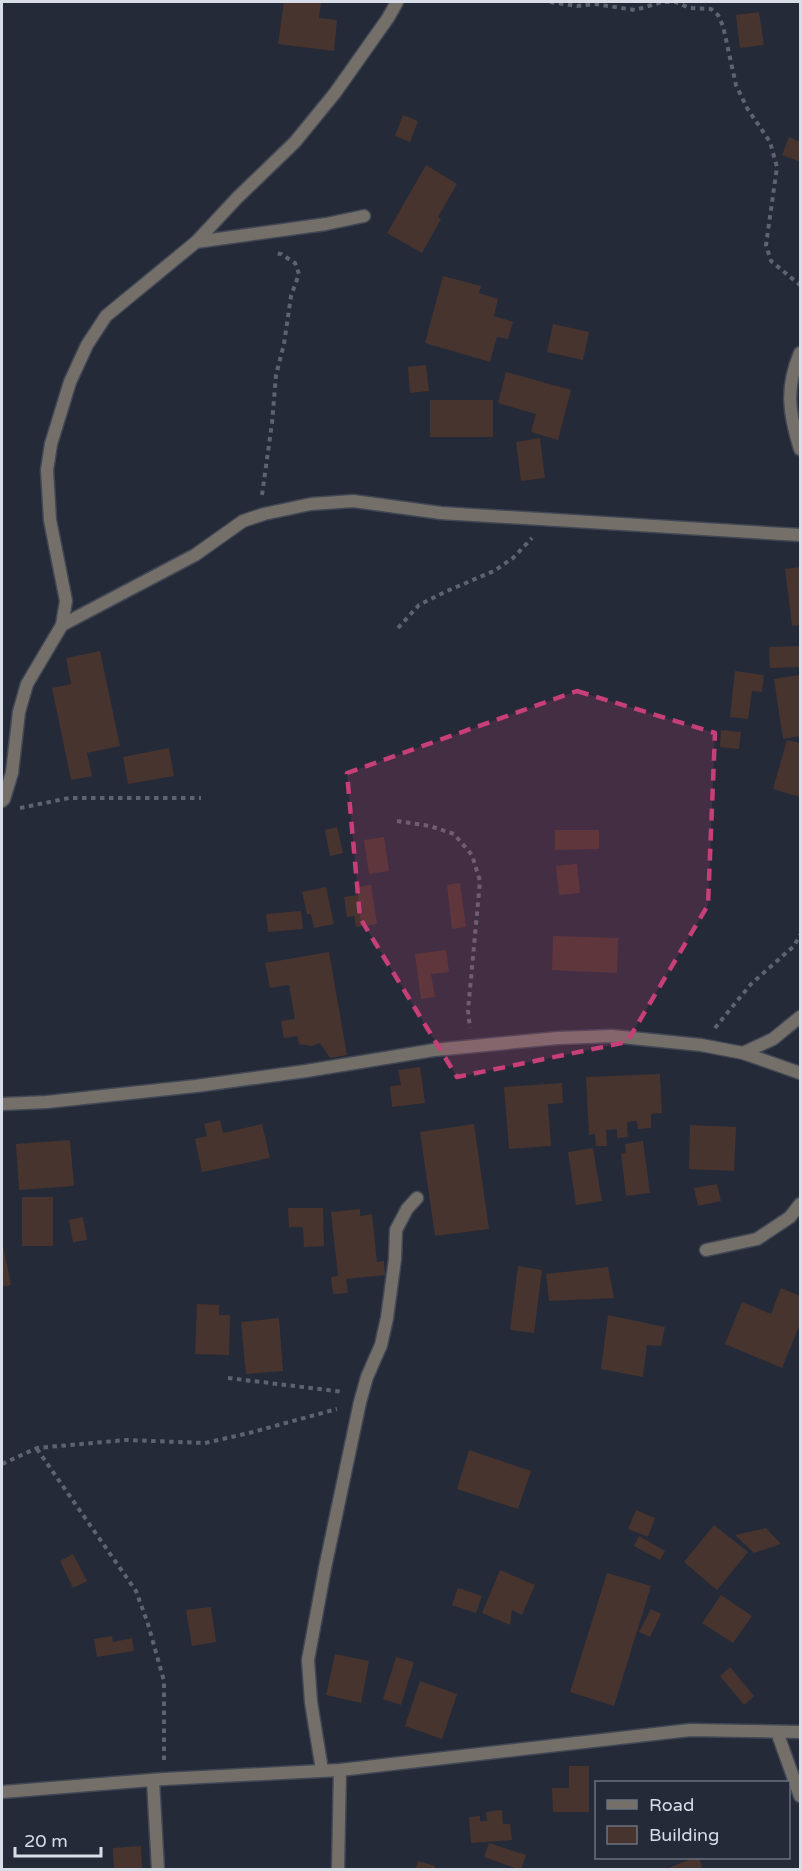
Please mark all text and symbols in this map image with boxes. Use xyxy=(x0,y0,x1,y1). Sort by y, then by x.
legend xyxy=(595,1781,790,1859)
text: Road xyxy=(649,1794,694,1816)
scale bar xyxy=(15,1820,100,1858)
text: Building xyxy=(649,1824,719,1846)
text: 20 m xyxy=(24,1830,68,1852)

